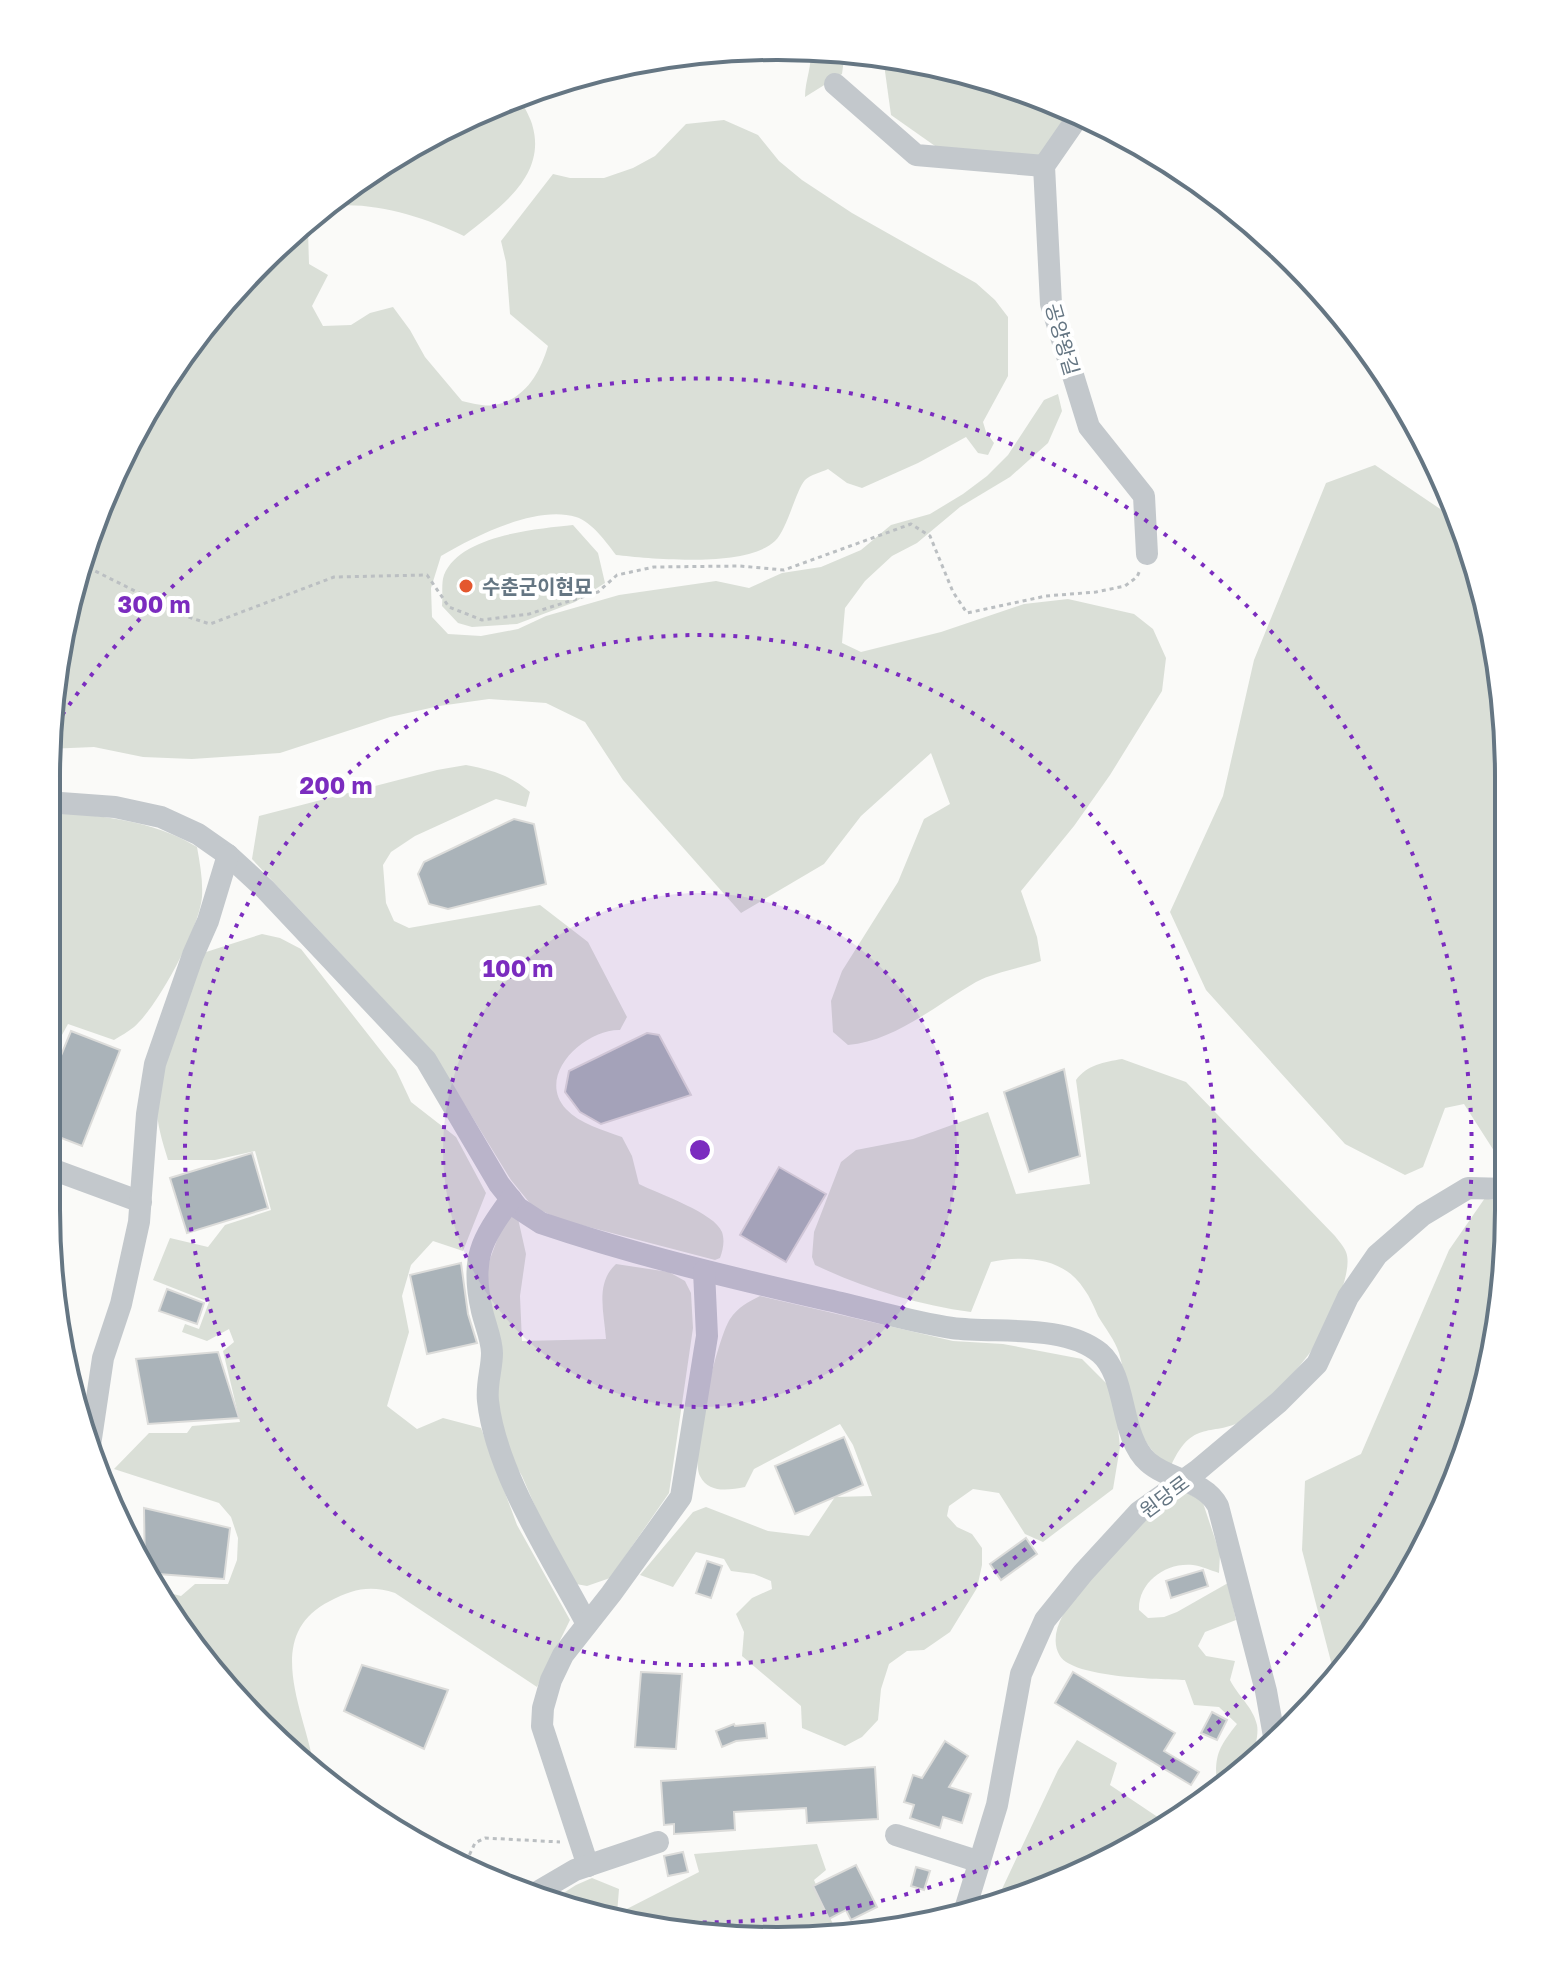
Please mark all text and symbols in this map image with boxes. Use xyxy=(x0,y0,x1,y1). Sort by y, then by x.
street label: 공양왕길 xyxy=(1041,300,1085,378)
place label: 수춘군이현묘 xyxy=(482,574,592,598)
marker: 수춘군이현묘 xyxy=(457,577,475,595)
text: 300 m xyxy=(118,589,190,618)
text: 200 m xyxy=(300,770,372,799)
text: 100 m xyxy=(483,953,553,982)
centre of rings xyxy=(686,1136,714,1164)
street label: 원당로 xyxy=(1135,1470,1193,1522)

